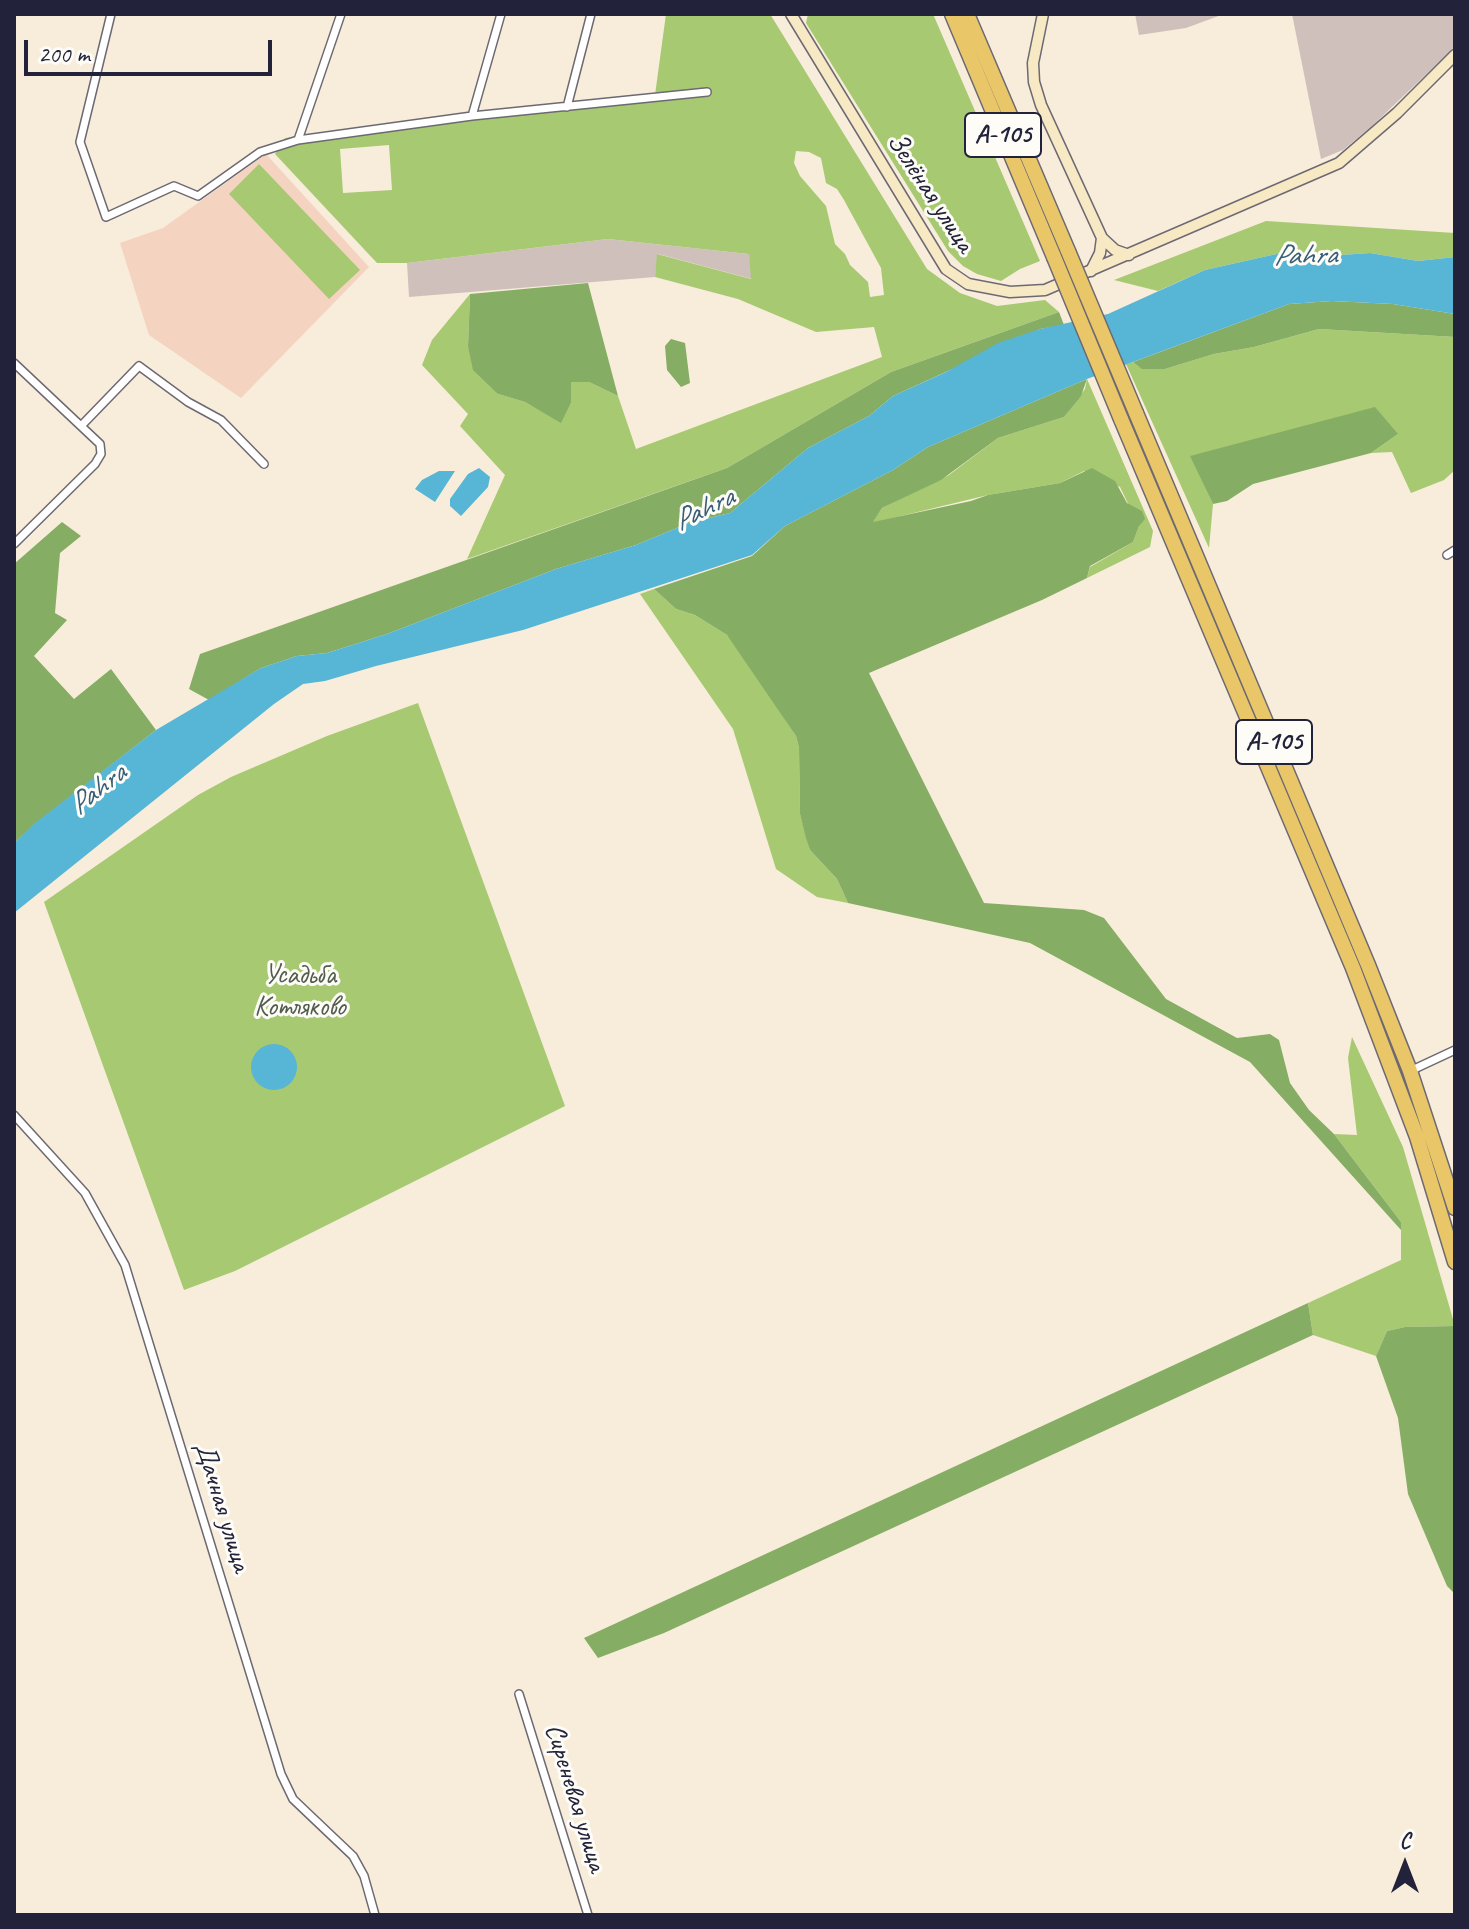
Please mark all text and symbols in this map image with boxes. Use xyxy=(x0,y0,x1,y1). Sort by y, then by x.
scale bar xyxy=(28,24,276,74)
text: 200 m xyxy=(38,39,90,69)
road number: А-105 xyxy=(965,113,1041,157)
street label: Зелёная улица xyxy=(879,127,981,259)
water label: Pahra xyxy=(1273,237,1337,275)
water label: Pahra xyxy=(668,480,740,540)
road number: А-105 xyxy=(1236,720,1312,764)
water label: Pahra xyxy=(62,757,134,823)
park label: Усадьба Котляково xyxy=(254,959,346,1025)
street label: Дачная улица xyxy=(186,1438,258,1576)
street label: Сиреневая улица xyxy=(537,1720,613,1876)
north arrow xyxy=(1365,1825,1445,1905)
text: С xyxy=(1400,1827,1410,1855)

